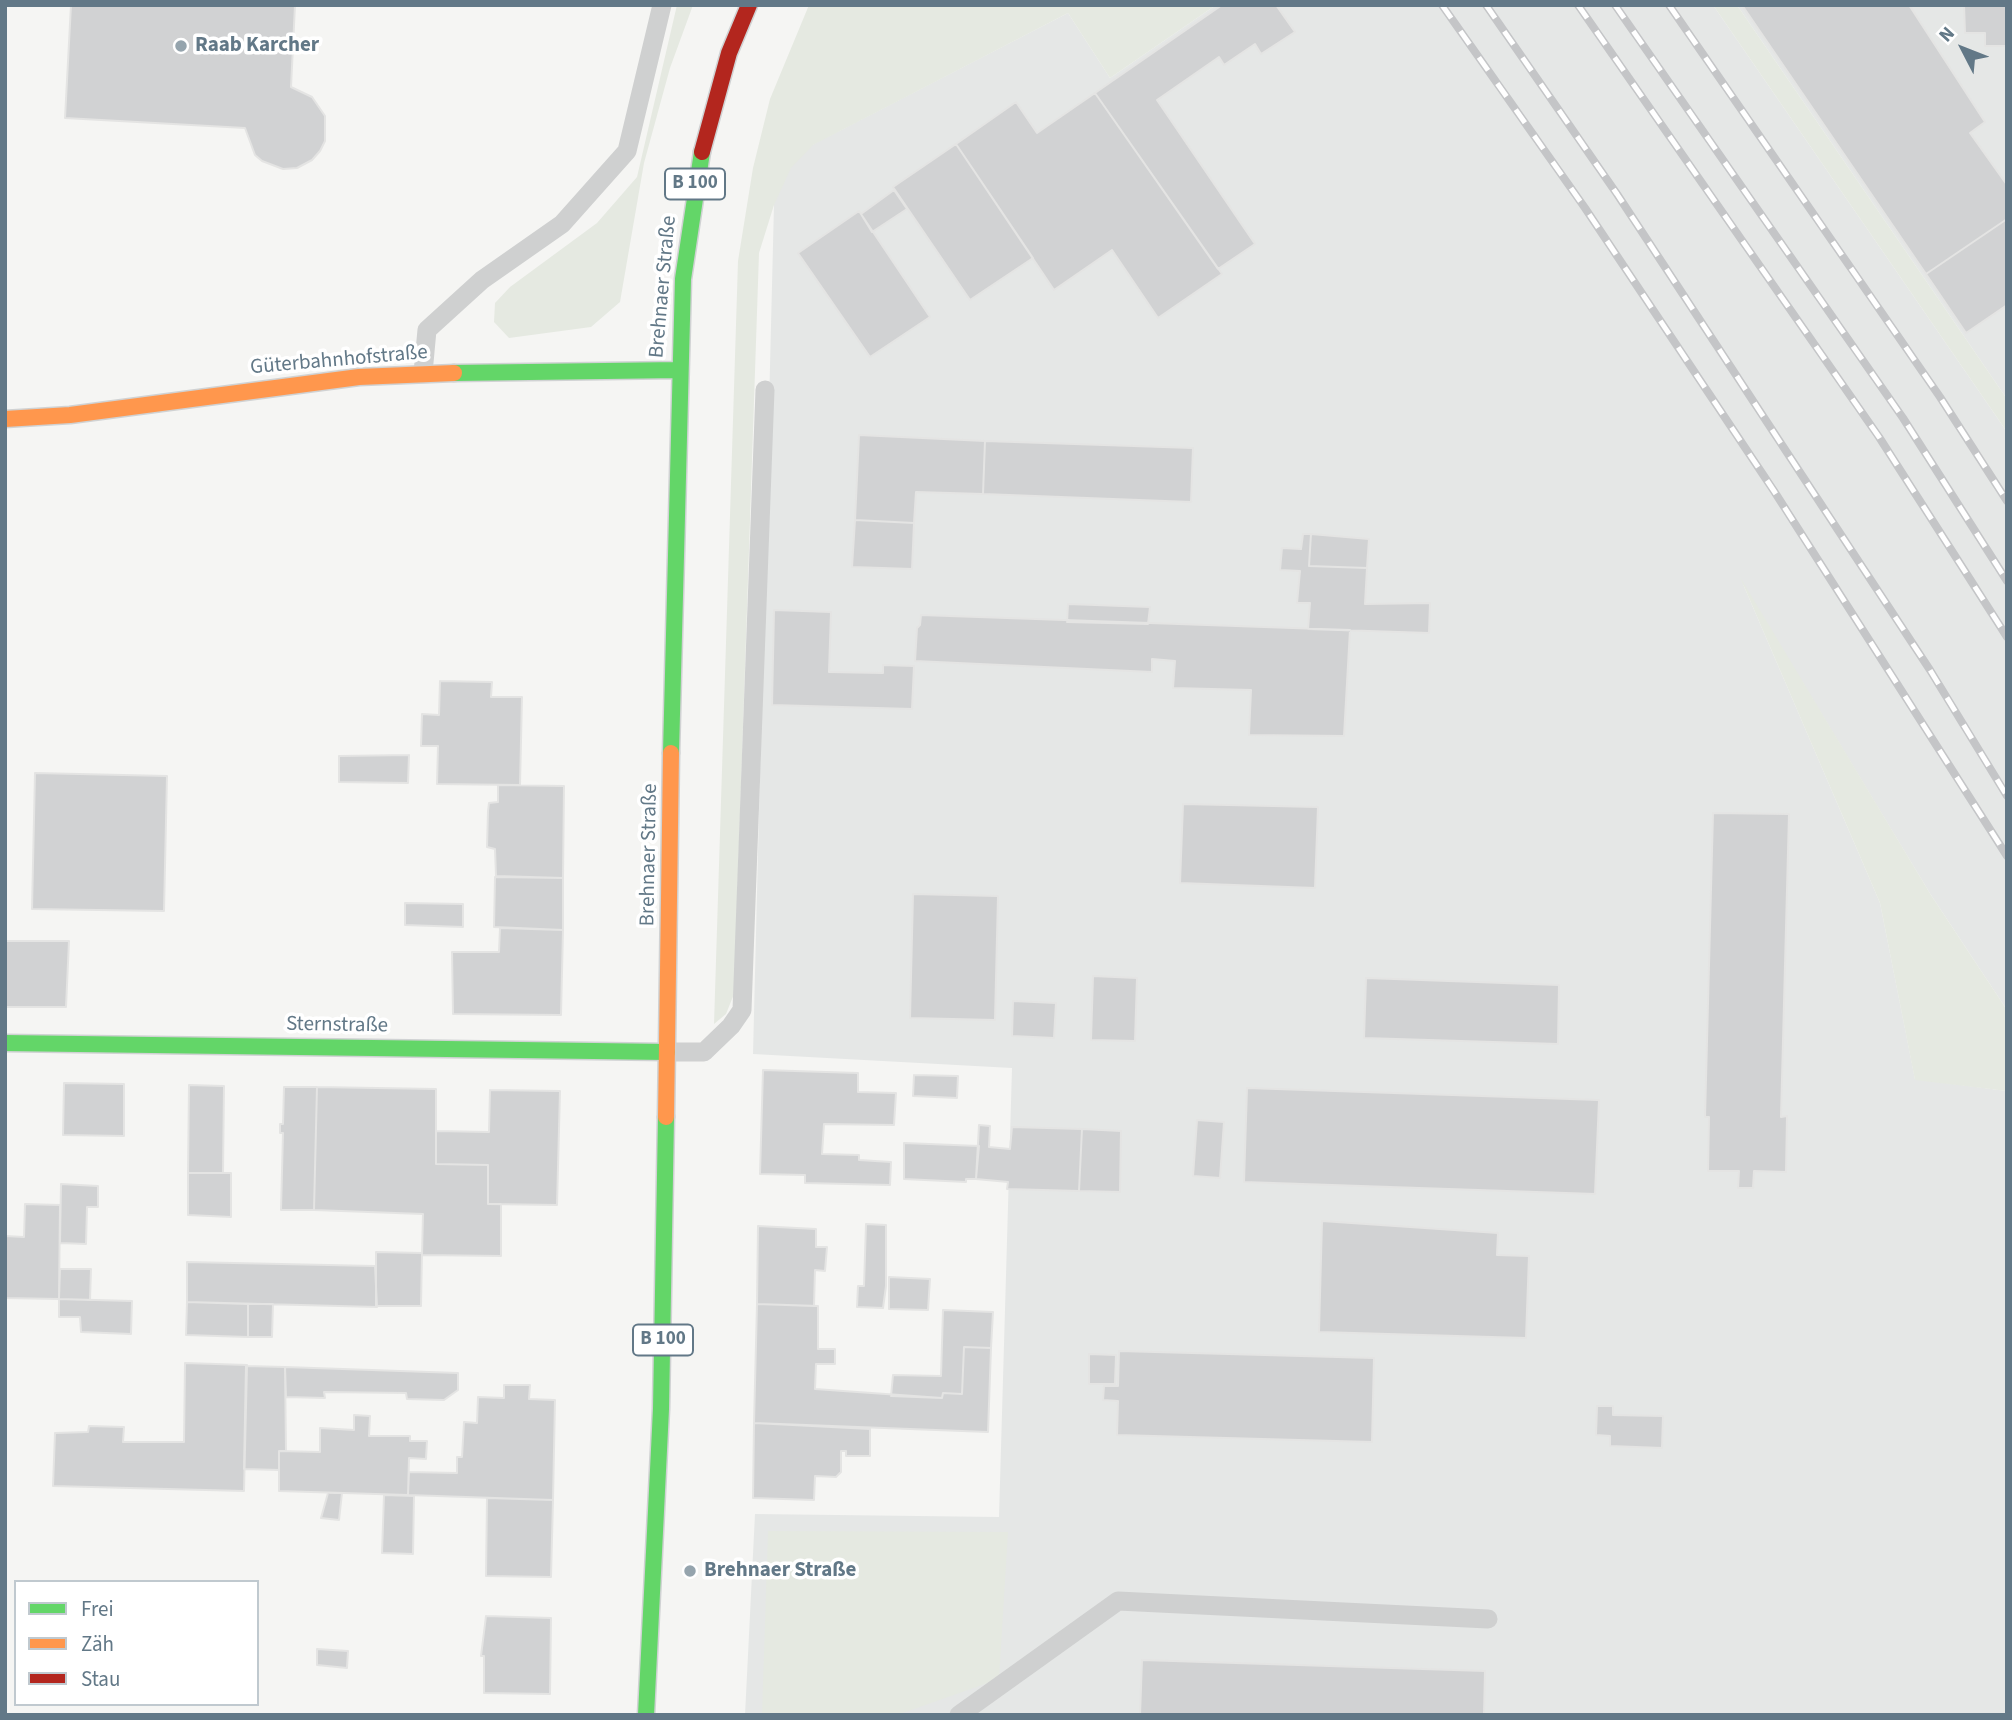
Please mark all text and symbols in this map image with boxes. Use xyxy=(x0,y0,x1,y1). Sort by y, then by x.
north arrow xyxy=(1928,14,1998,84)
text: N xyxy=(1933,21,1961,48)
place label: Raab Karcher xyxy=(195,33,319,59)
marker: Raab Karcher xyxy=(173,38,189,54)
road number: B 100 xyxy=(665,168,725,200)
street label: Brehnaer Straße xyxy=(645,215,683,359)
street label: Güterbahnhofstraße xyxy=(249,341,429,381)
street label: Brehnaer Straße xyxy=(636,783,664,927)
street label: Sternstraße xyxy=(286,1013,388,1039)
road number: B 100 xyxy=(633,1324,693,1356)
place label: Brehnaer Straße xyxy=(704,1558,856,1584)
marker: Brehnaer Straße xyxy=(682,1563,698,1579)
legend xyxy=(14,1580,259,1706)
text: Frei xyxy=(81,1594,114,1624)
text: Zäh xyxy=(81,1629,114,1659)
text: Stau xyxy=(81,1664,120,1694)

